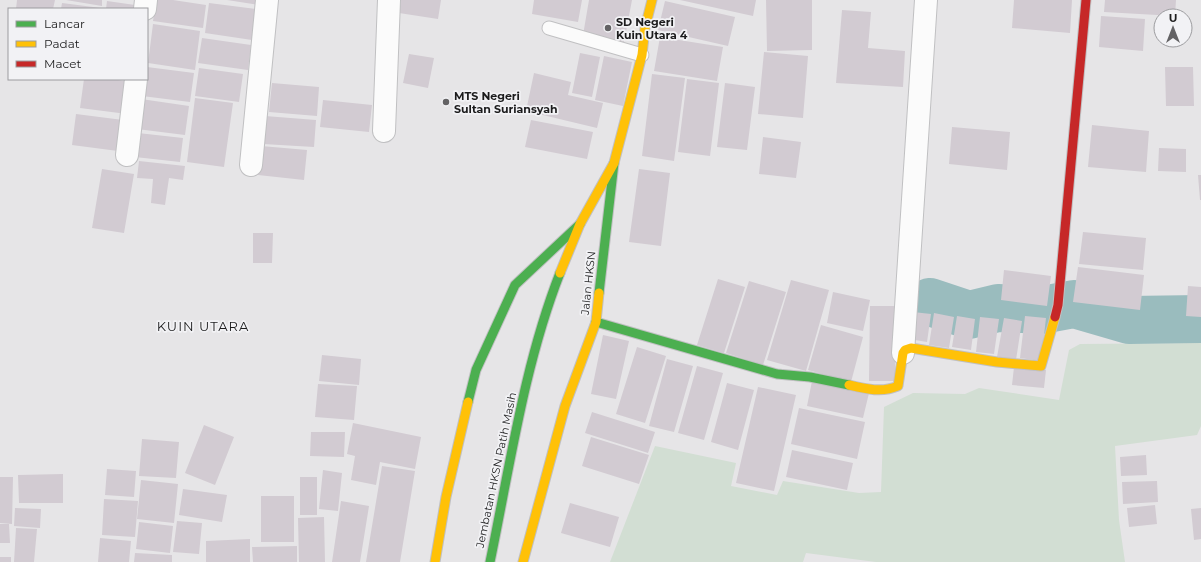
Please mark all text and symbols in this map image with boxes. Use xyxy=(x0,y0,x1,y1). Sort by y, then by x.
legend xyxy=(8,8,148,80)
north arrow xyxy=(1153,8,1193,48)
text: U xyxy=(1169,11,1177,25)
place label: SD Negeri Kuin Utara 4 xyxy=(616,15,688,42)
text: Lancar xyxy=(44,16,85,31)
marker: SD Negeri Kuin Utara 4 xyxy=(603,23,613,33)
text: Padat xyxy=(44,36,80,51)
text: Macet xyxy=(44,56,81,71)
place label: MTS Negeri Sultan Suriansyah xyxy=(454,89,558,116)
marker: MTS Negeri Sultan Suriansyah xyxy=(441,97,451,107)
street label: Jalan HKSN xyxy=(578,250,598,317)
district label: KUIN UTARA xyxy=(157,318,249,334)
street label: Jembatan HKSN Patih Masih xyxy=(472,391,519,550)

